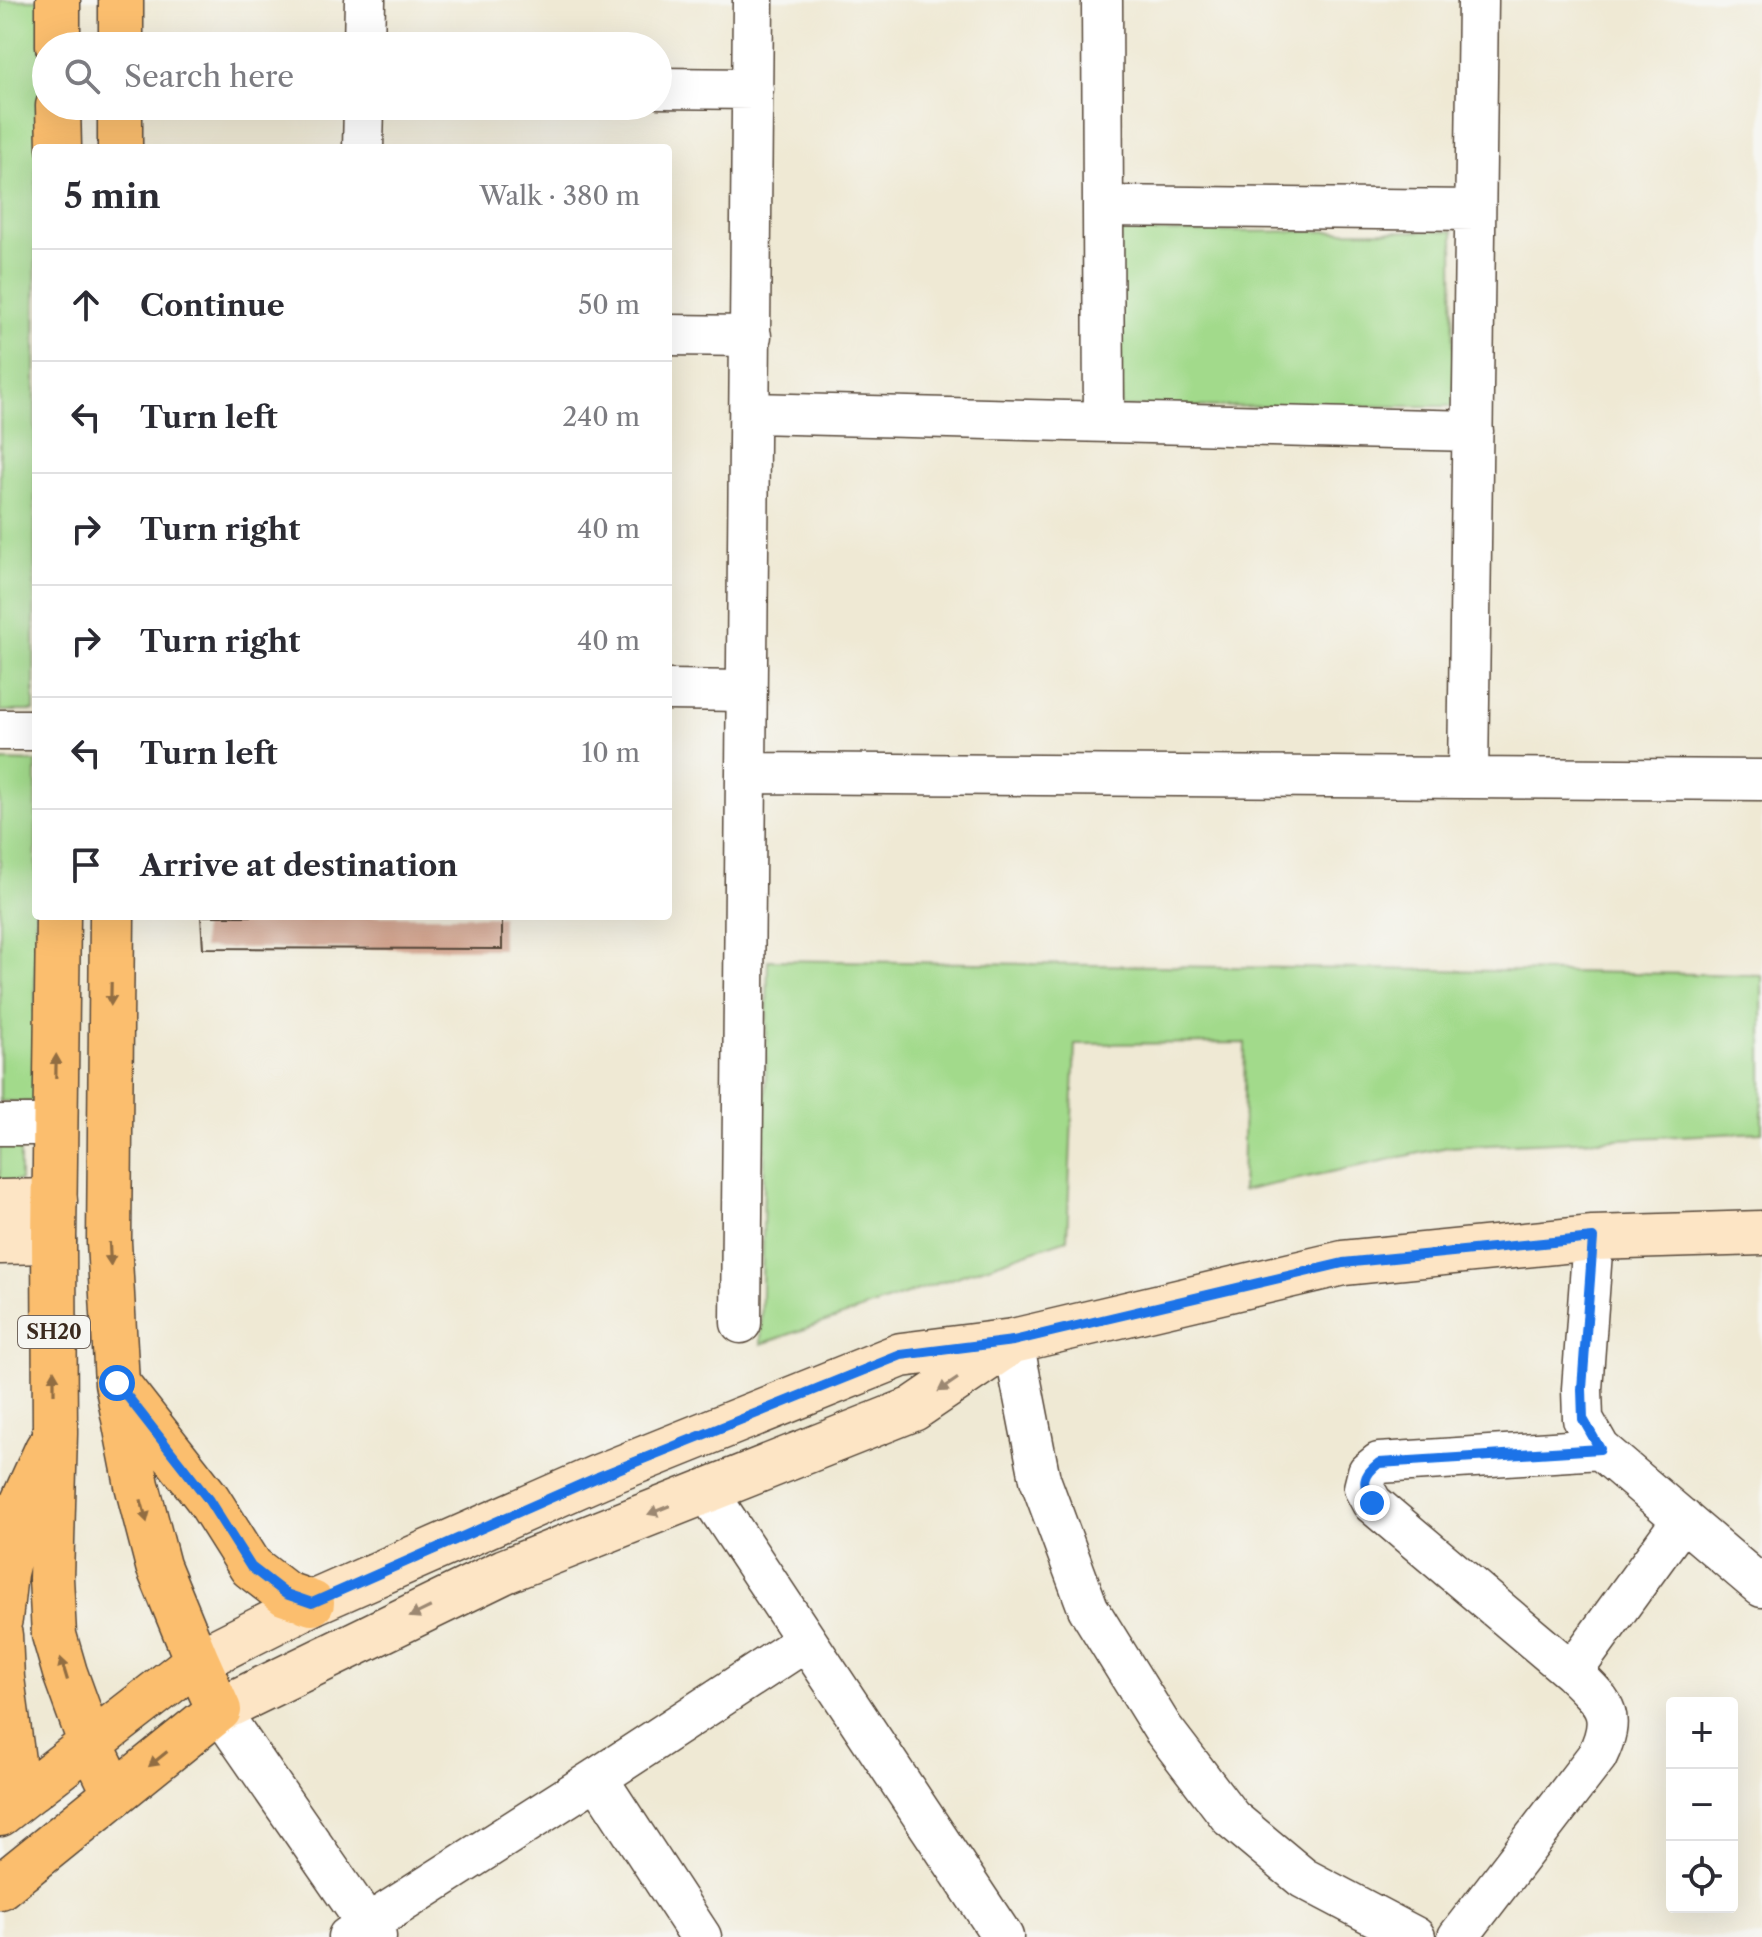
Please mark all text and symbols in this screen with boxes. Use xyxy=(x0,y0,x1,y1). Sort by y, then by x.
search box xyxy=(32,32,672,120)
icon: search xyxy=(60,54,104,98)
text: Search here xyxy=(124,58,294,95)
text: 5 min xyxy=(64,175,161,217)
text: Walk · 380 m xyxy=(479,180,640,212)
icon: ahead xyxy=(64,283,108,327)
text: Continue xyxy=(140,287,285,324)
text: 50 m xyxy=(578,289,640,321)
icon: left xyxy=(64,395,108,439)
text: Turn left xyxy=(140,399,277,436)
text: 240 m xyxy=(562,401,640,433)
icon: right xyxy=(64,507,108,551)
text: Turn right xyxy=(140,511,300,548)
text: 40 m xyxy=(577,513,640,545)
icon: right xyxy=(64,619,108,663)
text: Turn right xyxy=(140,623,300,660)
text: 40 m xyxy=(577,625,640,657)
icon: left xyxy=(64,731,108,775)
text: Turn left xyxy=(140,735,277,772)
text: 10 m xyxy=(581,737,640,769)
icon: arrive xyxy=(64,843,108,887)
text: Arrive at destination xyxy=(140,847,458,884)
one-way arrow xyxy=(105,982,118,1007)
one-way arrow xyxy=(50,1053,63,1078)
one-way arrow xyxy=(103,1242,116,1267)
road number: SH20 xyxy=(18,1316,90,1348)
route start xyxy=(99,1365,135,1401)
one-way arrow xyxy=(48,1369,60,1394)
one-way arrow xyxy=(938,1377,959,1392)
route end xyxy=(1354,1485,1390,1521)
one-way arrow xyxy=(138,1499,150,1524)
one-way arrow xyxy=(647,1504,671,1517)
one-way arrow xyxy=(408,1605,431,1619)
one-way arrow xyxy=(57,1656,70,1680)
map controls xyxy=(1666,1697,1738,1913)
button: + xyxy=(1666,1697,1738,1769)
one-way arrow xyxy=(148,1750,168,1767)
button: − xyxy=(1666,1769,1738,1841)
button: locate xyxy=(1666,1841,1738,1913)

